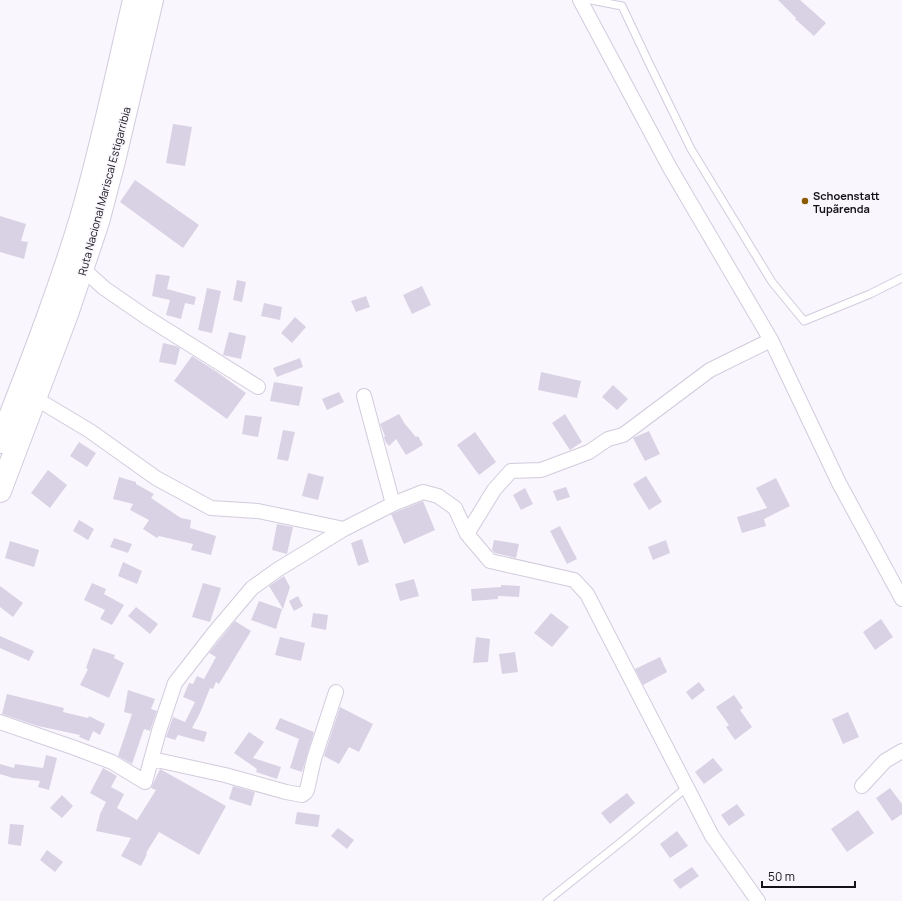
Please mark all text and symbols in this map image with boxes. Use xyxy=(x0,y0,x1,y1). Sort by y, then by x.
street label: Ruta Nacional Mariscal Estigarribia xyxy=(74,105,134,277)
place label: Schoenstatt Tupãrenda xyxy=(813,188,880,216)
marker: Schoenstatt Tupãrenda xyxy=(800,196,810,206)
scale bar xyxy=(762,863,855,889)
text: 50 m xyxy=(768,868,795,885)

